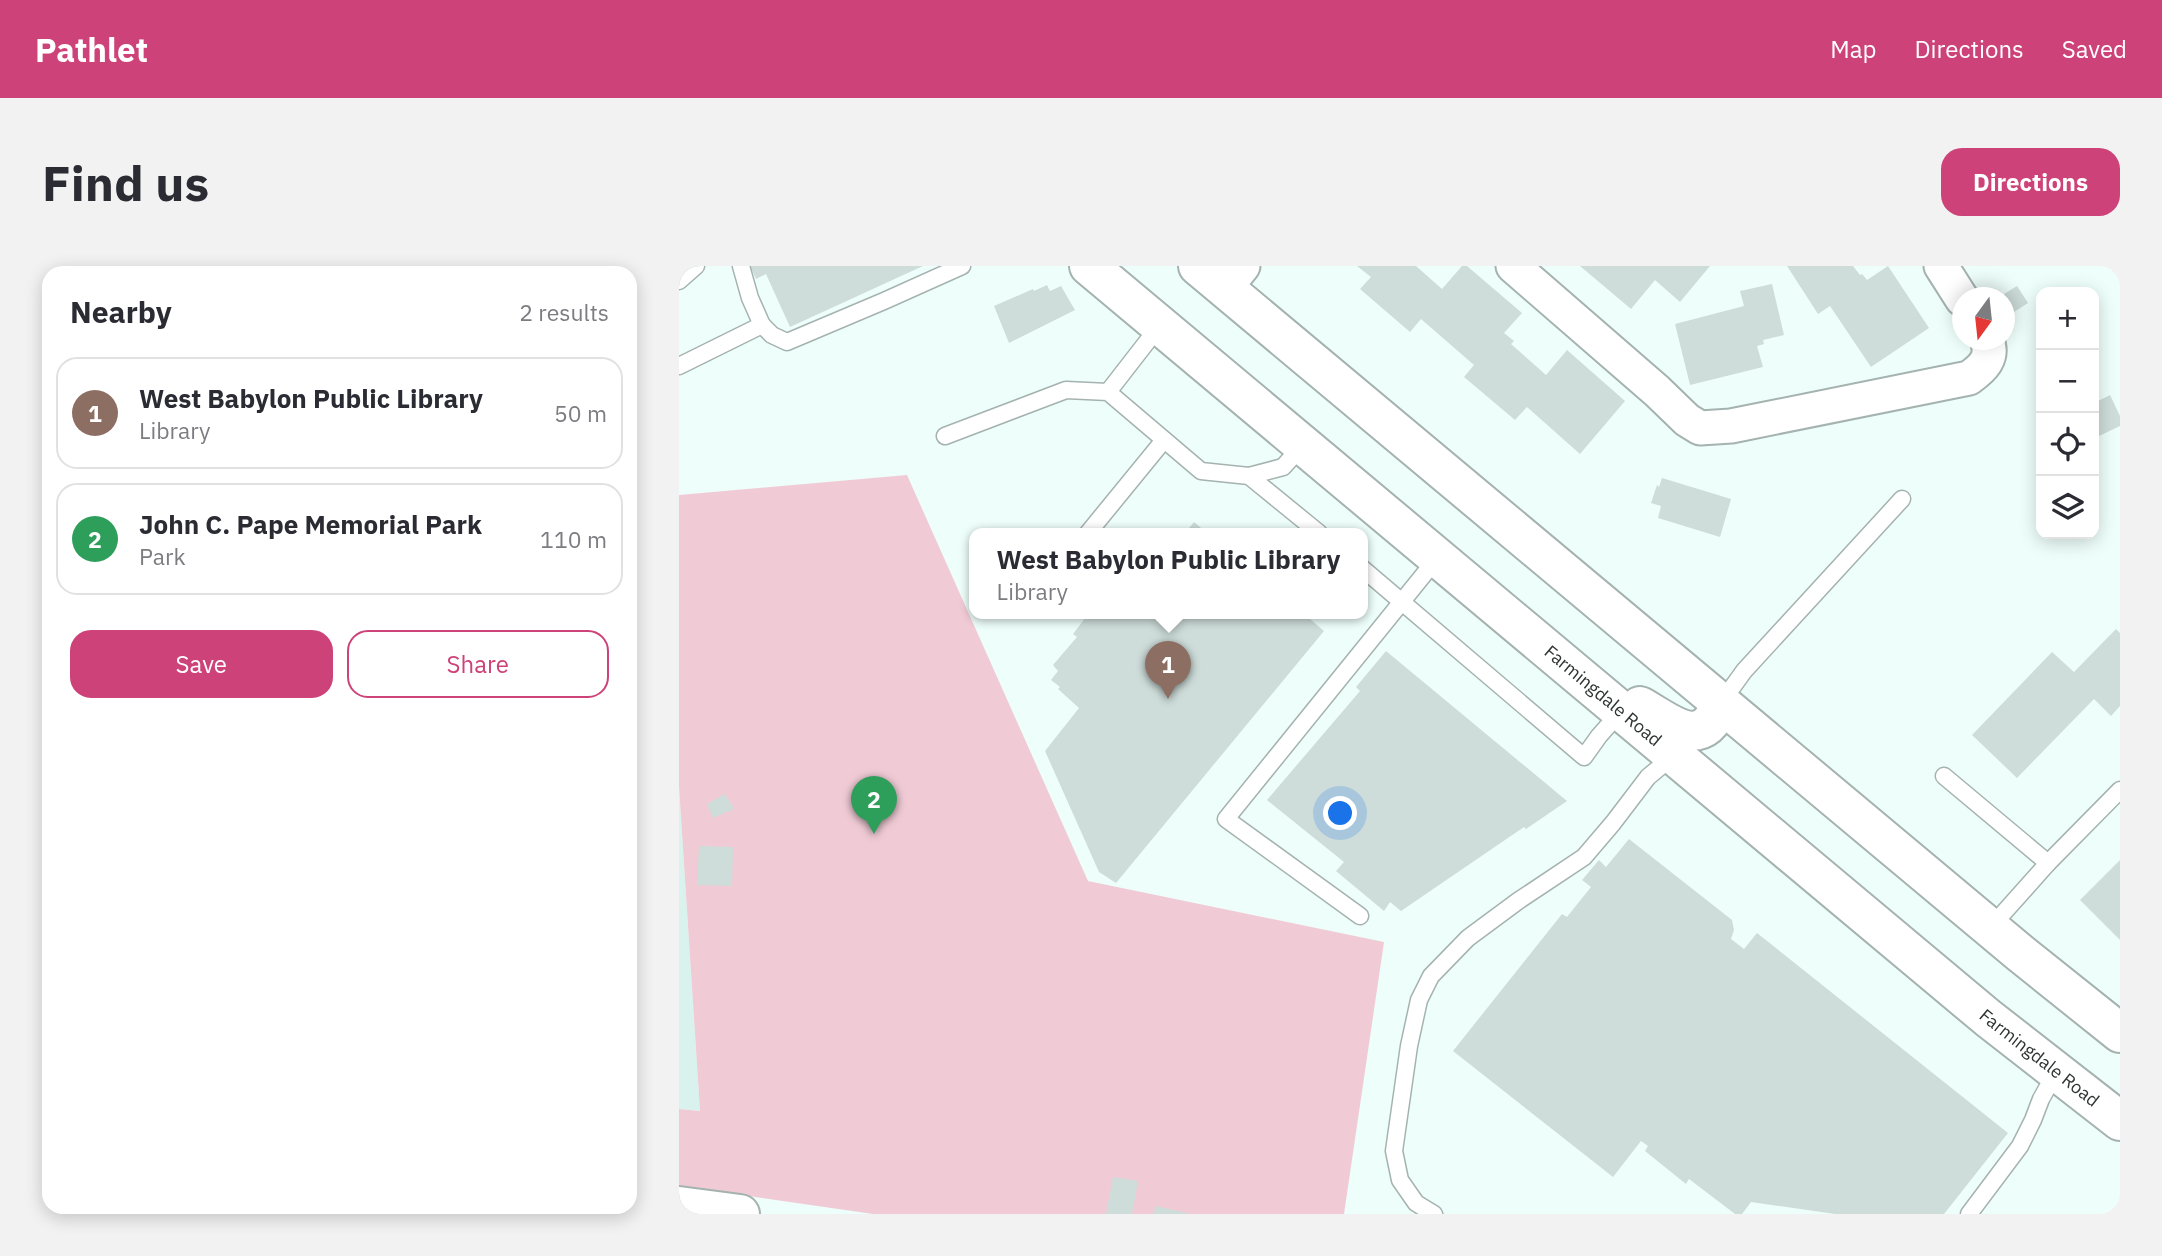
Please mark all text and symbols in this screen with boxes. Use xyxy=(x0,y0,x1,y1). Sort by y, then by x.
text: Pathlet xyxy=(35,28,148,71)
text: Map xyxy=(1830,33,1876,65)
text: Directions xyxy=(1914,33,2024,65)
text: Saved xyxy=(2062,33,2127,65)
button: Directions xyxy=(1941,148,2120,216)
text: Find us xyxy=(42,151,209,214)
north arrow xyxy=(1952,287,2015,350)
map controls xyxy=(2036,287,2099,539)
button: + xyxy=(2036,287,2099,350)
text: Nearby xyxy=(70,292,172,331)
text: 2 results xyxy=(519,297,609,327)
button: − xyxy=(2036,350,2099,413)
text: West Babylon Public Library xyxy=(139,381,483,415)
text: 1 xyxy=(88,398,102,428)
text: 50 m xyxy=(554,398,607,428)
button: locate xyxy=(2036,413,2099,476)
text: Library xyxy=(139,415,210,445)
button: layers xyxy=(2036,476,2099,539)
text: John C. Pape Memorial Park xyxy=(139,507,482,541)
text: 2 xyxy=(88,524,102,554)
text: 110 m xyxy=(540,524,607,554)
popup xyxy=(969,528,1368,619)
text: Park xyxy=(139,541,186,571)
text: West Babylon Public Library xyxy=(997,542,1340,576)
text: Library xyxy=(997,576,1068,606)
button: Save xyxy=(70,630,333,698)
button: Share xyxy=(347,630,609,698)
street label: Farmingdale Road xyxy=(1540,640,1667,751)
pin: 1 xyxy=(1145,641,1191,699)
pin: 2 xyxy=(851,776,897,834)
your location xyxy=(1323,796,1357,830)
street label: Farmingdale Road xyxy=(1975,1004,2104,1112)

